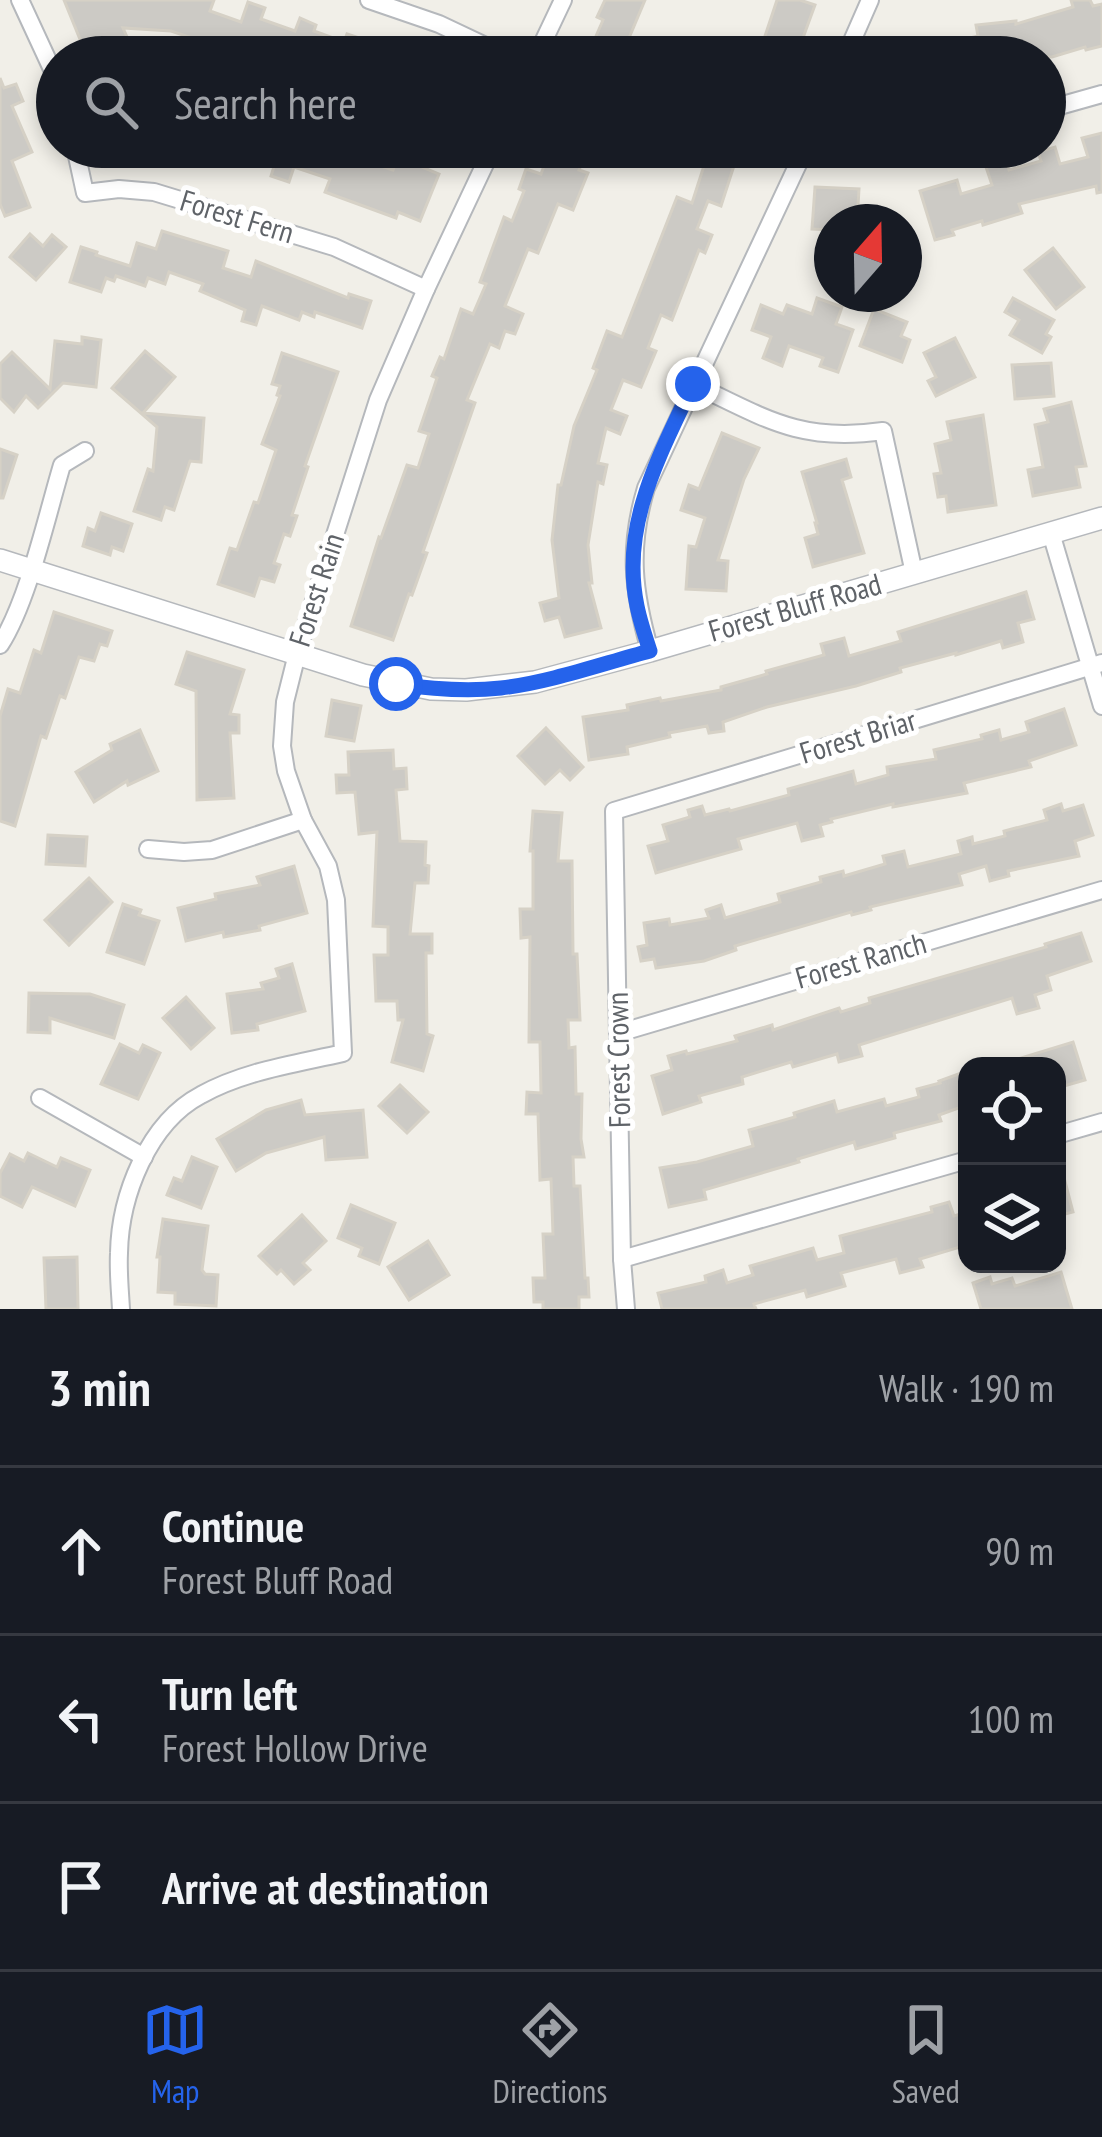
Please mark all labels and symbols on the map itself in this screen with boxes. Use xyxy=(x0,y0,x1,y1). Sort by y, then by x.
street label: Forest Fern xyxy=(176,180,299,251)
north arrow xyxy=(814,204,922,312)
route end xyxy=(666,357,720,411)
street label: Forest Rain xyxy=(279,528,352,651)
street label: Forest Bluff Road xyxy=(704,563,885,650)
route start xyxy=(369,657,423,711)
street label: Forest Briar xyxy=(795,699,921,772)
street label: Forest Ranch xyxy=(791,922,930,997)
street label: Forest Crown xyxy=(597,992,638,1128)

